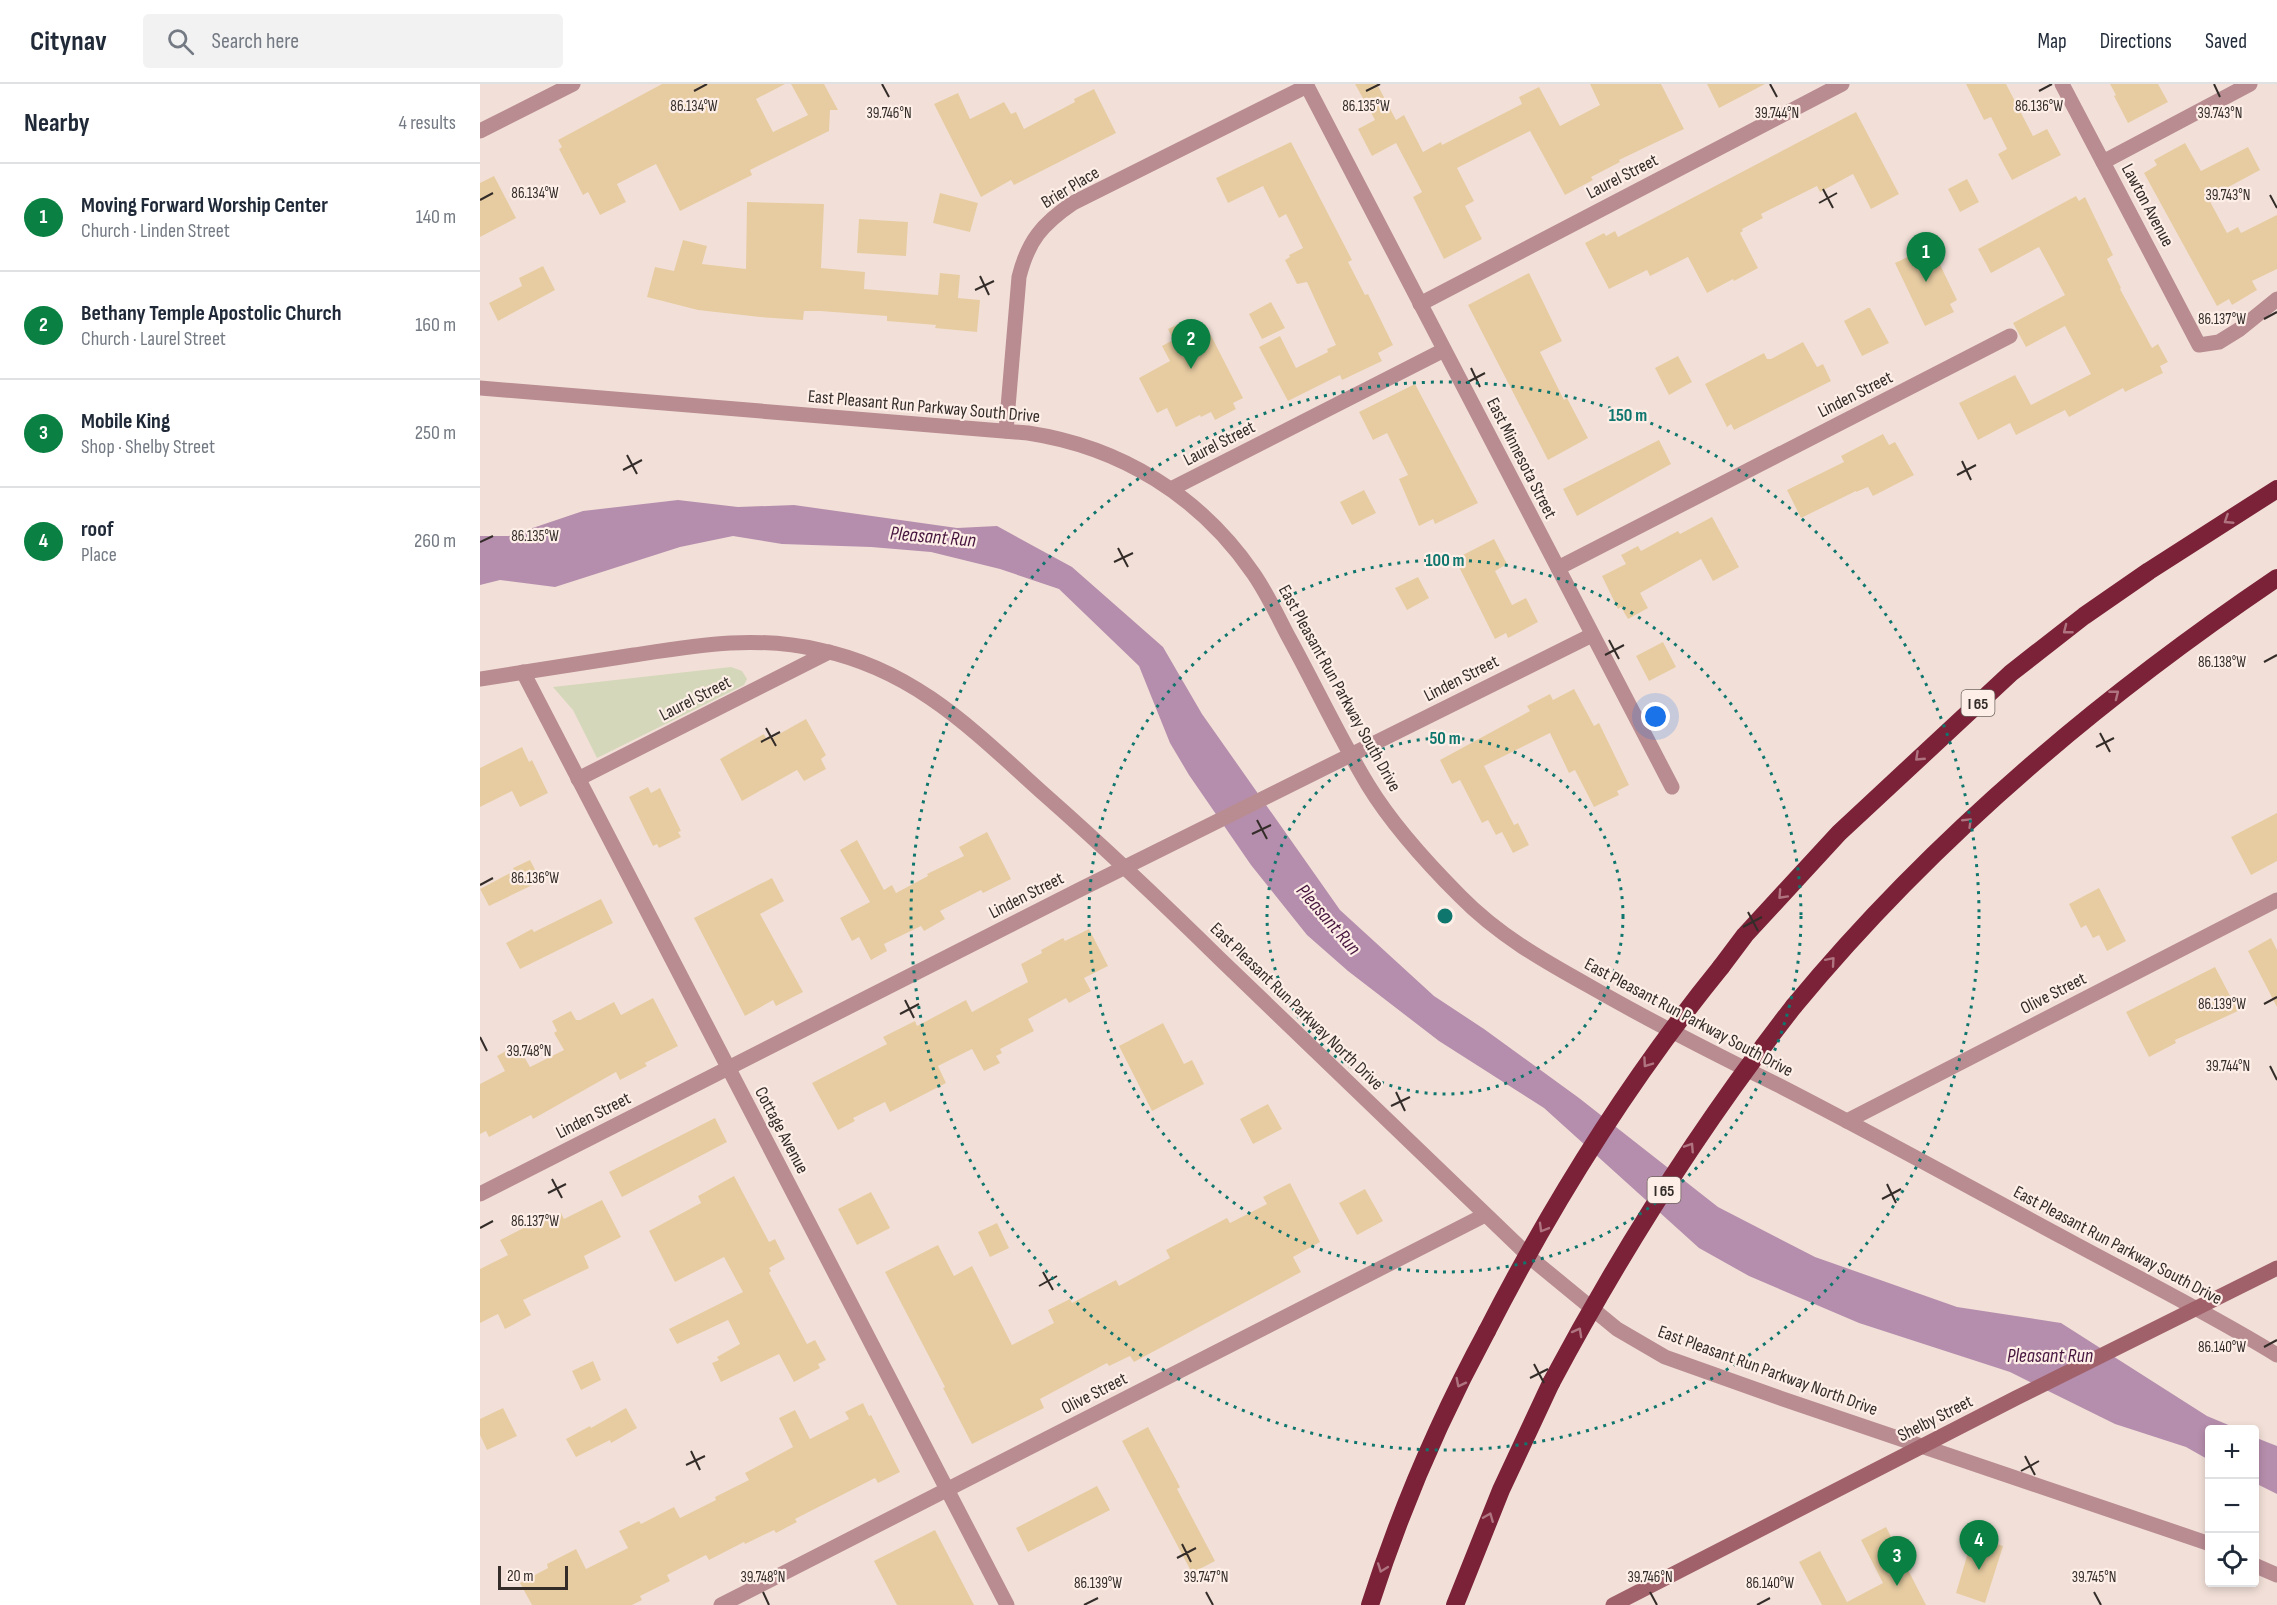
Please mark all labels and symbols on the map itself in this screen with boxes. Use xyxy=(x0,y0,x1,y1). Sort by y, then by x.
text: 86.134°W xyxy=(670,97,718,116)
text: 86.135°W xyxy=(1342,97,1390,116)
text: 86.136°W xyxy=(2015,97,2063,116)
text: 39.746°N xyxy=(866,104,912,123)
text: 39.744°N xyxy=(1755,104,1799,123)
text: 39.743°N xyxy=(2198,104,2242,123)
street label: Laurel Street xyxy=(1583,149,1662,203)
street label: Lawton Avenue xyxy=(2117,160,2178,250)
street label: Brier Place xyxy=(1037,162,1103,213)
text: 86.134°W xyxy=(511,184,559,203)
text: 39.743°N xyxy=(2206,186,2250,205)
pin: 1 xyxy=(1906,232,1946,282)
text: 86.137°W xyxy=(2198,310,2246,329)
pin: 2 xyxy=(1172,320,1210,369)
street label: Linden Street xyxy=(1814,366,1897,422)
street label: East Pleasant Run Parkway South Drive xyxy=(807,386,1041,427)
street label: East Minnesota Street xyxy=(1482,394,1561,523)
text: 150 m xyxy=(1609,405,1647,426)
street label: Laurel Street xyxy=(1180,416,1259,470)
one-way arrow xyxy=(2223,513,2234,524)
water label: Pleasant Run xyxy=(889,521,977,553)
text: 86.135°W xyxy=(511,527,559,546)
text: 100 m xyxy=(1426,550,1465,571)
street label: East Pleasant Run Parkway South Drive xyxy=(1274,581,1405,795)
one-way arrow xyxy=(2062,622,2073,633)
street label: Linden Street xyxy=(1420,650,1503,706)
text: 86.138°W xyxy=(2198,653,2246,672)
street label: Laurel Street xyxy=(656,671,735,725)
road number: I 65 xyxy=(1962,690,1994,716)
one-way arrow xyxy=(2108,691,2119,702)
your location xyxy=(1641,702,1670,731)
text: 50 m xyxy=(1429,728,1461,749)
one-way arrow xyxy=(1915,750,1926,761)
one-way arrow xyxy=(1961,818,1971,829)
street label: Linden Street xyxy=(985,867,1068,923)
text: 86.136°W xyxy=(511,869,559,888)
water label: Pleasant Run xyxy=(1291,879,1366,960)
one-way arrow xyxy=(1778,889,1789,899)
centre of rings xyxy=(1435,906,1455,926)
street label: East Pleasant Run Parkway North Drive xyxy=(1206,918,1387,1095)
street label: East Pleasant Run Parkway South Drive xyxy=(1581,953,1797,1081)
one-way arrow xyxy=(1824,957,1835,968)
street label: Olive Street xyxy=(2017,968,2090,1019)
text: 86.139°W xyxy=(2198,995,2246,1014)
text: 39.748°N xyxy=(507,1042,551,1061)
one-way arrow xyxy=(1643,1057,1654,1068)
text: 39.744°N xyxy=(2206,1057,2250,1076)
street label: Cottage Avenue xyxy=(750,1083,813,1177)
street label: Linden Street xyxy=(552,1087,635,1143)
one-way arrow xyxy=(1683,1143,1695,1153)
road number: I 65 xyxy=(1648,1177,1680,1203)
street label: East Pleasant Run Parkway South Drive xyxy=(2010,1181,2226,1309)
text: 86.137°W xyxy=(511,1212,559,1231)
one-way arrow xyxy=(1539,1222,1550,1232)
street label: East Pleasant Run Parkway North Drive xyxy=(1655,1321,1881,1420)
one-way arrow xyxy=(1571,1328,1583,1338)
text: 86.140°W xyxy=(2198,1338,2246,1357)
water label: Pleasant Run xyxy=(2007,1344,2093,1368)
street label: Olive Street xyxy=(1058,1368,1131,1419)
one-way arrow xyxy=(1456,1377,1467,1387)
street label: Shelby Street xyxy=(1894,1390,1977,1446)
one-way arrow xyxy=(1482,1513,1494,1524)
pin: 4 xyxy=(1960,1520,1998,1570)
pin: 3 xyxy=(1878,1536,1916,1586)
one-way arrow xyxy=(1377,1562,1390,1572)
scale bar xyxy=(498,1563,568,1590)
text: 39.748°N xyxy=(741,1568,785,1587)
text: 39.747°N xyxy=(1183,1568,1229,1587)
text: 39.746°N xyxy=(1627,1568,1673,1587)
text: 39.745°N xyxy=(2072,1568,2116,1587)
text: 86.139°W xyxy=(1074,1574,1122,1593)
text: 86.140°W xyxy=(1746,1574,1794,1593)

